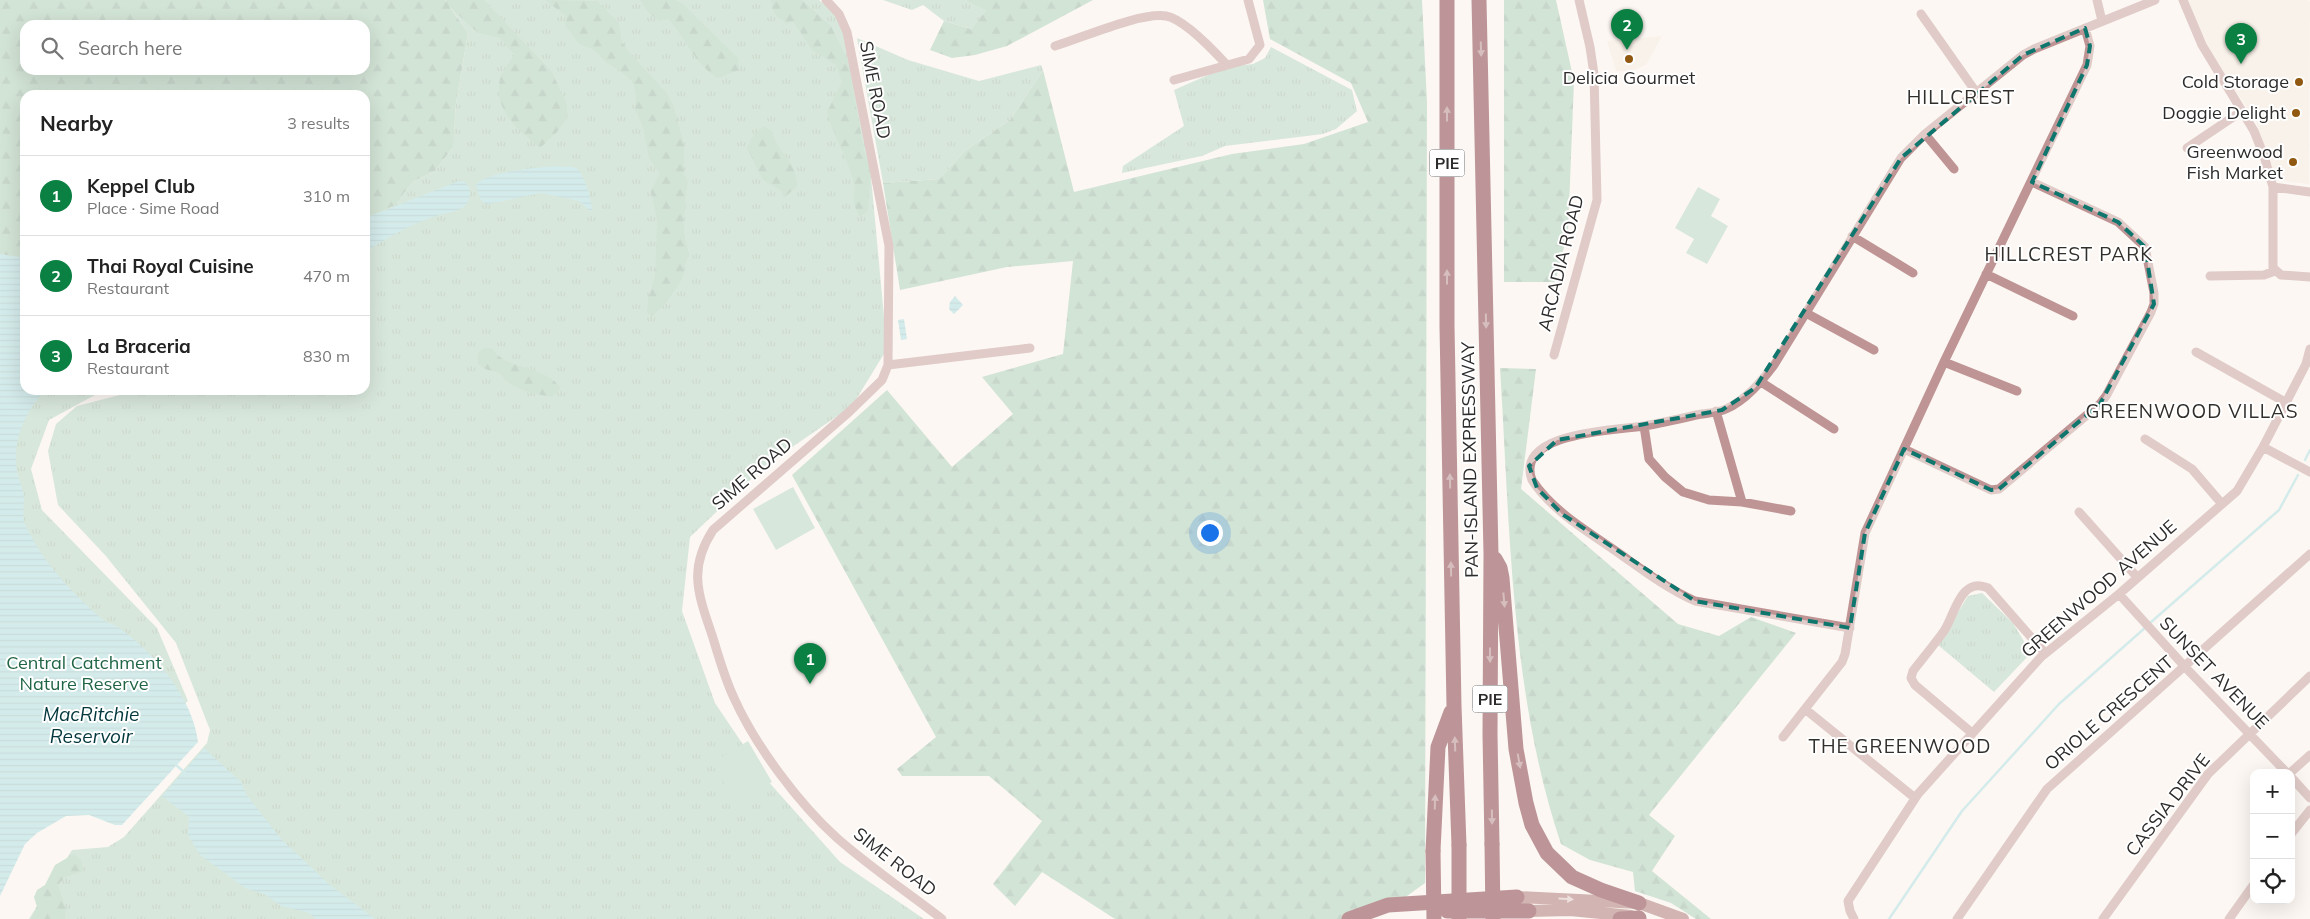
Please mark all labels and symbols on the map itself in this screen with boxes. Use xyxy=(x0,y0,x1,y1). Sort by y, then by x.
pin: 2 xyxy=(1611,9,1643,50)
pin: 3 xyxy=(2225,23,2257,64)
street label: SIME ROAD xyxy=(855,39,896,141)
one-way arrow xyxy=(1477,41,1485,57)
marker: Delicia Gourmet xyxy=(1623,53,1635,65)
place label: Delicia Gourmet xyxy=(1563,66,1695,89)
place label: Cold Storage xyxy=(2182,70,2289,93)
marker: Cold Storage xyxy=(2293,76,2305,88)
district label: HILLCREST xyxy=(1907,85,2015,109)
place label: Doggie Delight xyxy=(2162,101,2286,124)
one-way arrow xyxy=(1443,106,1451,122)
marker: Doggie Delight xyxy=(2290,107,2302,119)
place label: Greenwood Fish Market xyxy=(2187,140,2283,184)
road number: PIE xyxy=(1430,150,1464,177)
marker: Greenwood Fish Market xyxy=(2287,156,2299,168)
street label: ARCADIA ROAD xyxy=(1532,192,1589,333)
district label: HILLCREST PARK xyxy=(1985,242,2153,266)
one-way arrow xyxy=(1443,269,1451,285)
one-way arrow xyxy=(1482,313,1490,329)
street label: PAN-ISLAND EXPRESSWAY xyxy=(1456,341,1483,578)
district label: GREENWOOD VILLAS xyxy=(2085,399,2299,423)
street label: SIME ROAD xyxy=(707,432,797,515)
one-way arrow xyxy=(1446,472,1454,488)
street label: GREENWOOD AVENUE xyxy=(2016,515,2181,662)
your location xyxy=(1197,520,1223,546)
one-way arrow xyxy=(1447,561,1455,577)
one-way arrow xyxy=(1500,592,1508,608)
street label: SUNSET AVENUE xyxy=(2155,612,2274,734)
pin: 1 xyxy=(794,643,826,684)
one-way arrow xyxy=(1486,647,1494,663)
street label: ORIOLE CRESCENT xyxy=(2039,650,2178,775)
park label: Central Catchment Nature Reserve xyxy=(6,651,162,695)
road number: PIE xyxy=(1472,686,1508,712)
water label: MacRitchie Reservoir xyxy=(43,702,139,748)
district label: THE GREENWOOD xyxy=(1808,734,1992,758)
one-way arrow xyxy=(1451,736,1459,752)
street label: CASSIA DRIVE xyxy=(2120,749,2215,861)
one-way arrow xyxy=(1515,754,1523,770)
one-way arrow xyxy=(1432,794,1440,810)
one-way arrow xyxy=(1488,810,1496,826)
street label: SIME ROAD xyxy=(849,822,942,901)
one-way arrow xyxy=(1558,895,1574,903)

